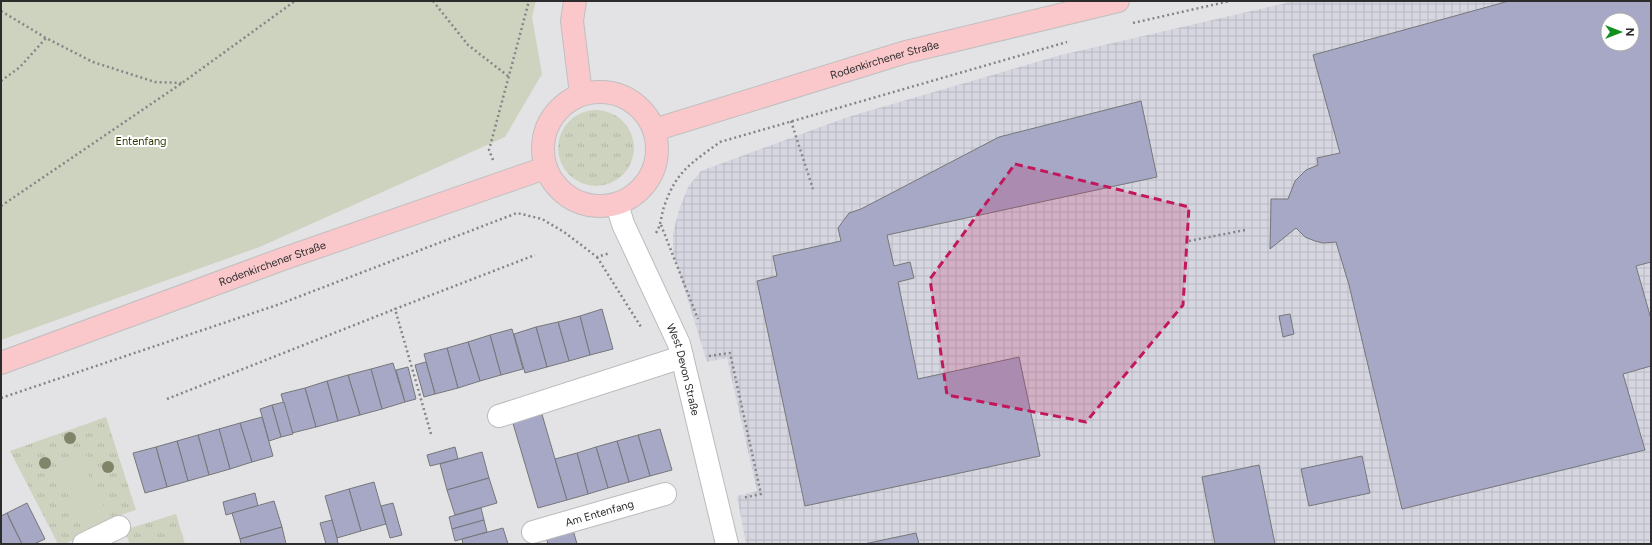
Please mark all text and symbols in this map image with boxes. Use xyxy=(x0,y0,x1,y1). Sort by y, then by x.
north arrow xyxy=(1600,12,1640,52)
text: N xyxy=(1623,28,1636,36)
street label: Rodenkirchener Straße xyxy=(828,38,940,82)
park label: Entenfang xyxy=(115,135,167,148)
street label: Rodenkirchener Straße xyxy=(217,238,327,289)
street label: West Devon Straße xyxy=(664,322,702,417)
street label: Am Entenfang xyxy=(564,497,635,529)

